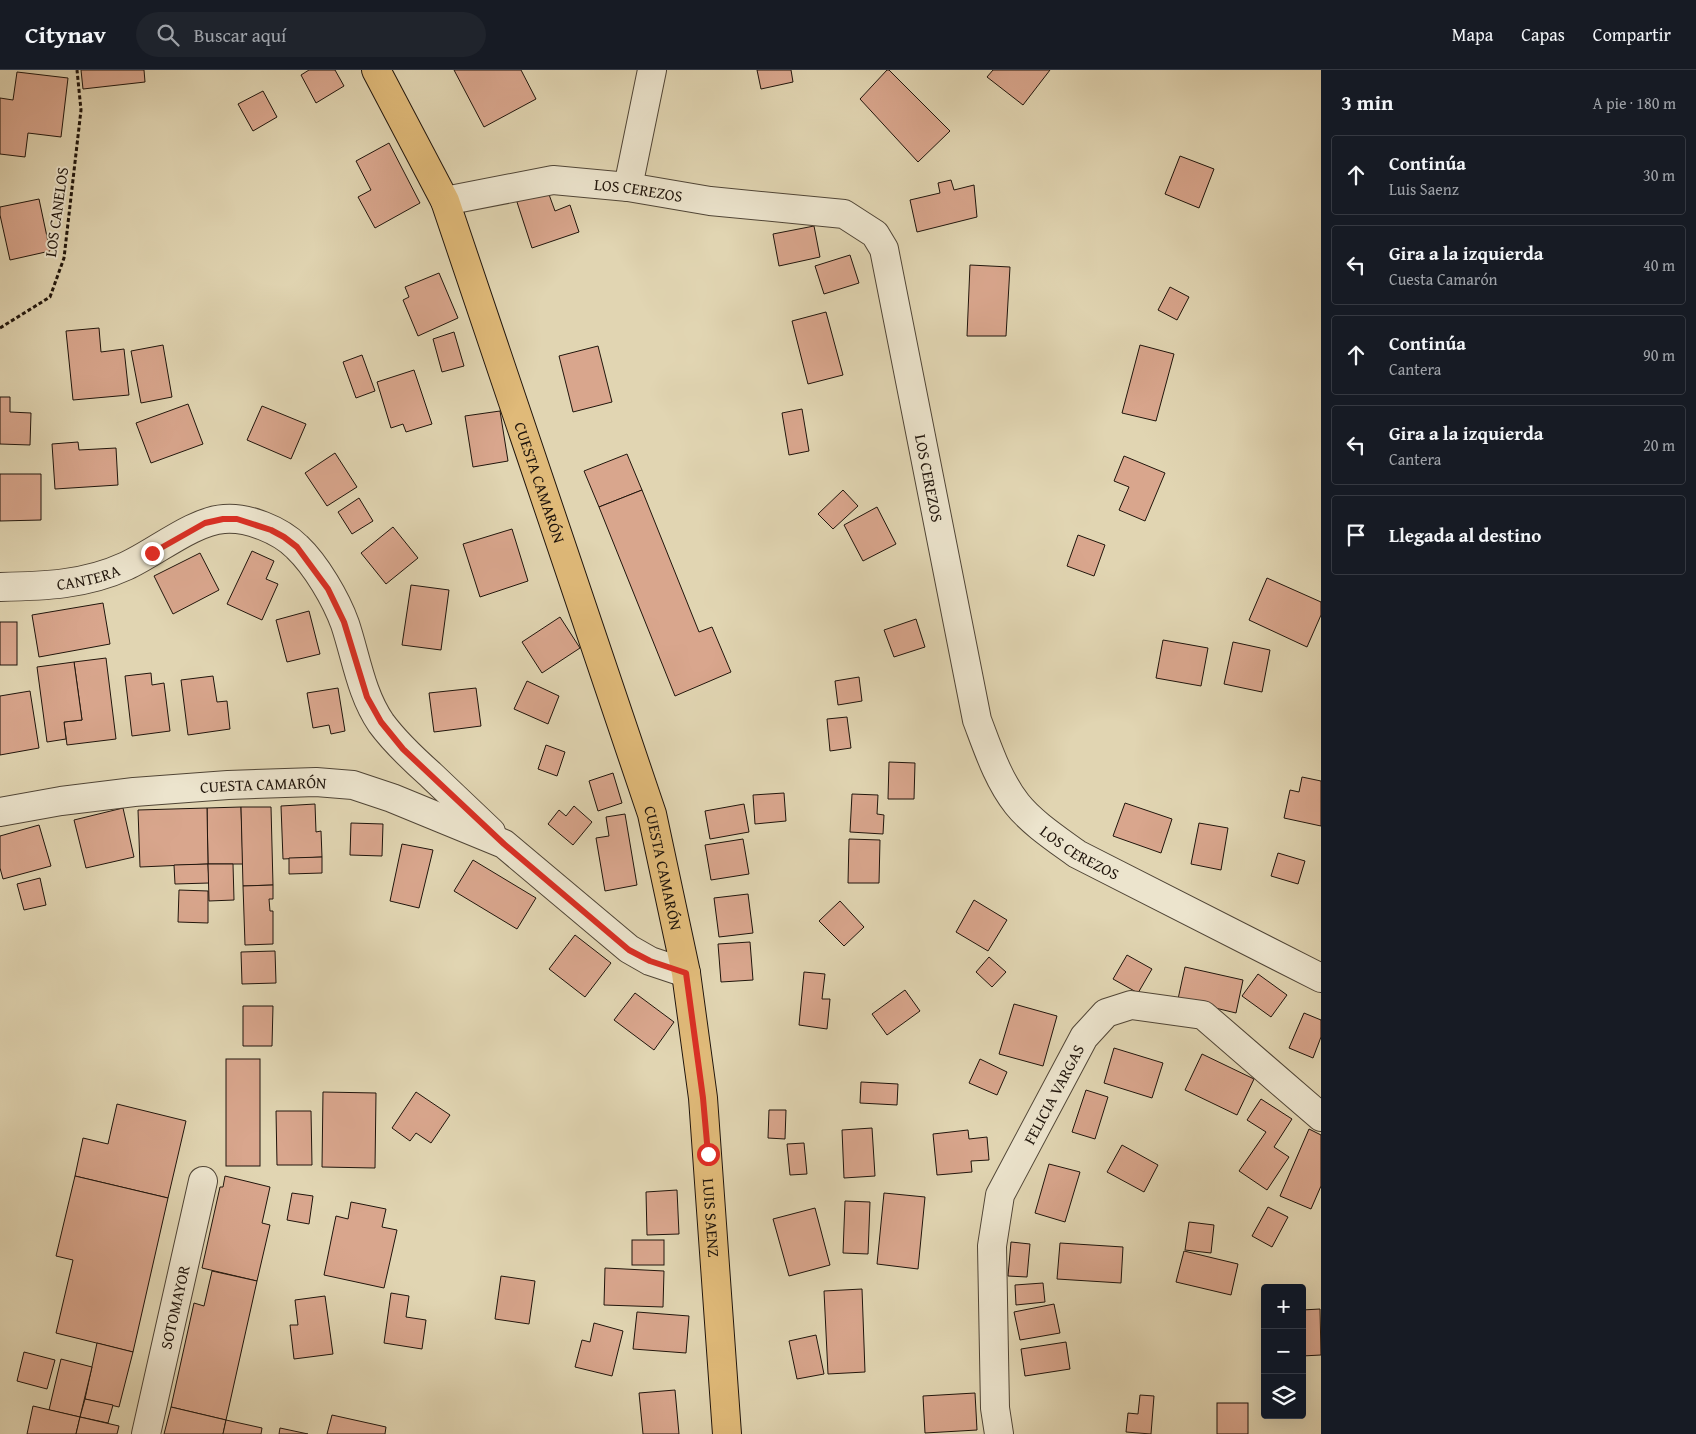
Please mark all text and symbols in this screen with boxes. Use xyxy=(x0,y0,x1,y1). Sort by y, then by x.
search box xyxy=(136,12,486,57)
text: Citynav xyxy=(25,17,106,52)
icon: search xyxy=(154,21,182,49)
text: Buscar aquí xyxy=(194,21,286,49)
text: Mapa xyxy=(1452,21,1493,48)
text: Capas xyxy=(1521,21,1565,48)
text: Compartir xyxy=(1593,21,1671,48)
text: 3 min xyxy=(1341,87,1393,118)
text: A pie · 180 m xyxy=(1593,91,1676,115)
text: Continúa xyxy=(1389,149,1466,177)
icon: ahead xyxy=(1342,161,1370,189)
text: 30 m xyxy=(1643,163,1675,187)
street label: LOS CANELOS xyxy=(38,165,74,259)
street label: LOS CEREZOS xyxy=(593,172,685,208)
text: Luis Saenz xyxy=(1389,177,1459,201)
text: Gira a la izquierda xyxy=(1389,239,1544,267)
icon: left xyxy=(1342,251,1370,279)
text: 40 m xyxy=(1643,253,1675,277)
text: Cuesta Camarón xyxy=(1389,267,1498,291)
text: Continúa xyxy=(1389,329,1466,357)
icon: ahead xyxy=(1342,341,1370,369)
text: 90 m xyxy=(1643,343,1675,367)
text: Cantera xyxy=(1389,357,1441,381)
street label: CUESTA CAMARÓN xyxy=(508,419,572,547)
text: Gira a la izquierda xyxy=(1389,419,1544,447)
icon: left xyxy=(1342,431,1370,459)
street label: LOS CEREZOS xyxy=(909,432,950,524)
text: 20 m xyxy=(1643,433,1675,457)
text: Cantera xyxy=(1389,447,1441,471)
icon: arrive xyxy=(1342,521,1370,549)
text: Llegada al destino xyxy=(1389,521,1541,549)
route end xyxy=(141,542,164,565)
street label: CANTERA xyxy=(55,558,124,596)
street label: CUESTA CAMARÓN xyxy=(199,770,328,799)
street label: CUESTA CAMARÓN xyxy=(638,802,689,933)
street label: LOS CEREZOS xyxy=(1035,819,1124,886)
street label: FELICIA VARGAS xyxy=(1017,1040,1090,1149)
route start xyxy=(697,1143,720,1166)
street label: LUIS SAENZ xyxy=(697,1178,726,1258)
street label: SOTOMAYOR xyxy=(153,1262,196,1352)
map controls xyxy=(1261,1284,1306,1419)
button: + xyxy=(1261,1284,1306,1329)
button: − xyxy=(1261,1329,1306,1374)
button: layers xyxy=(1261,1374,1306,1419)

